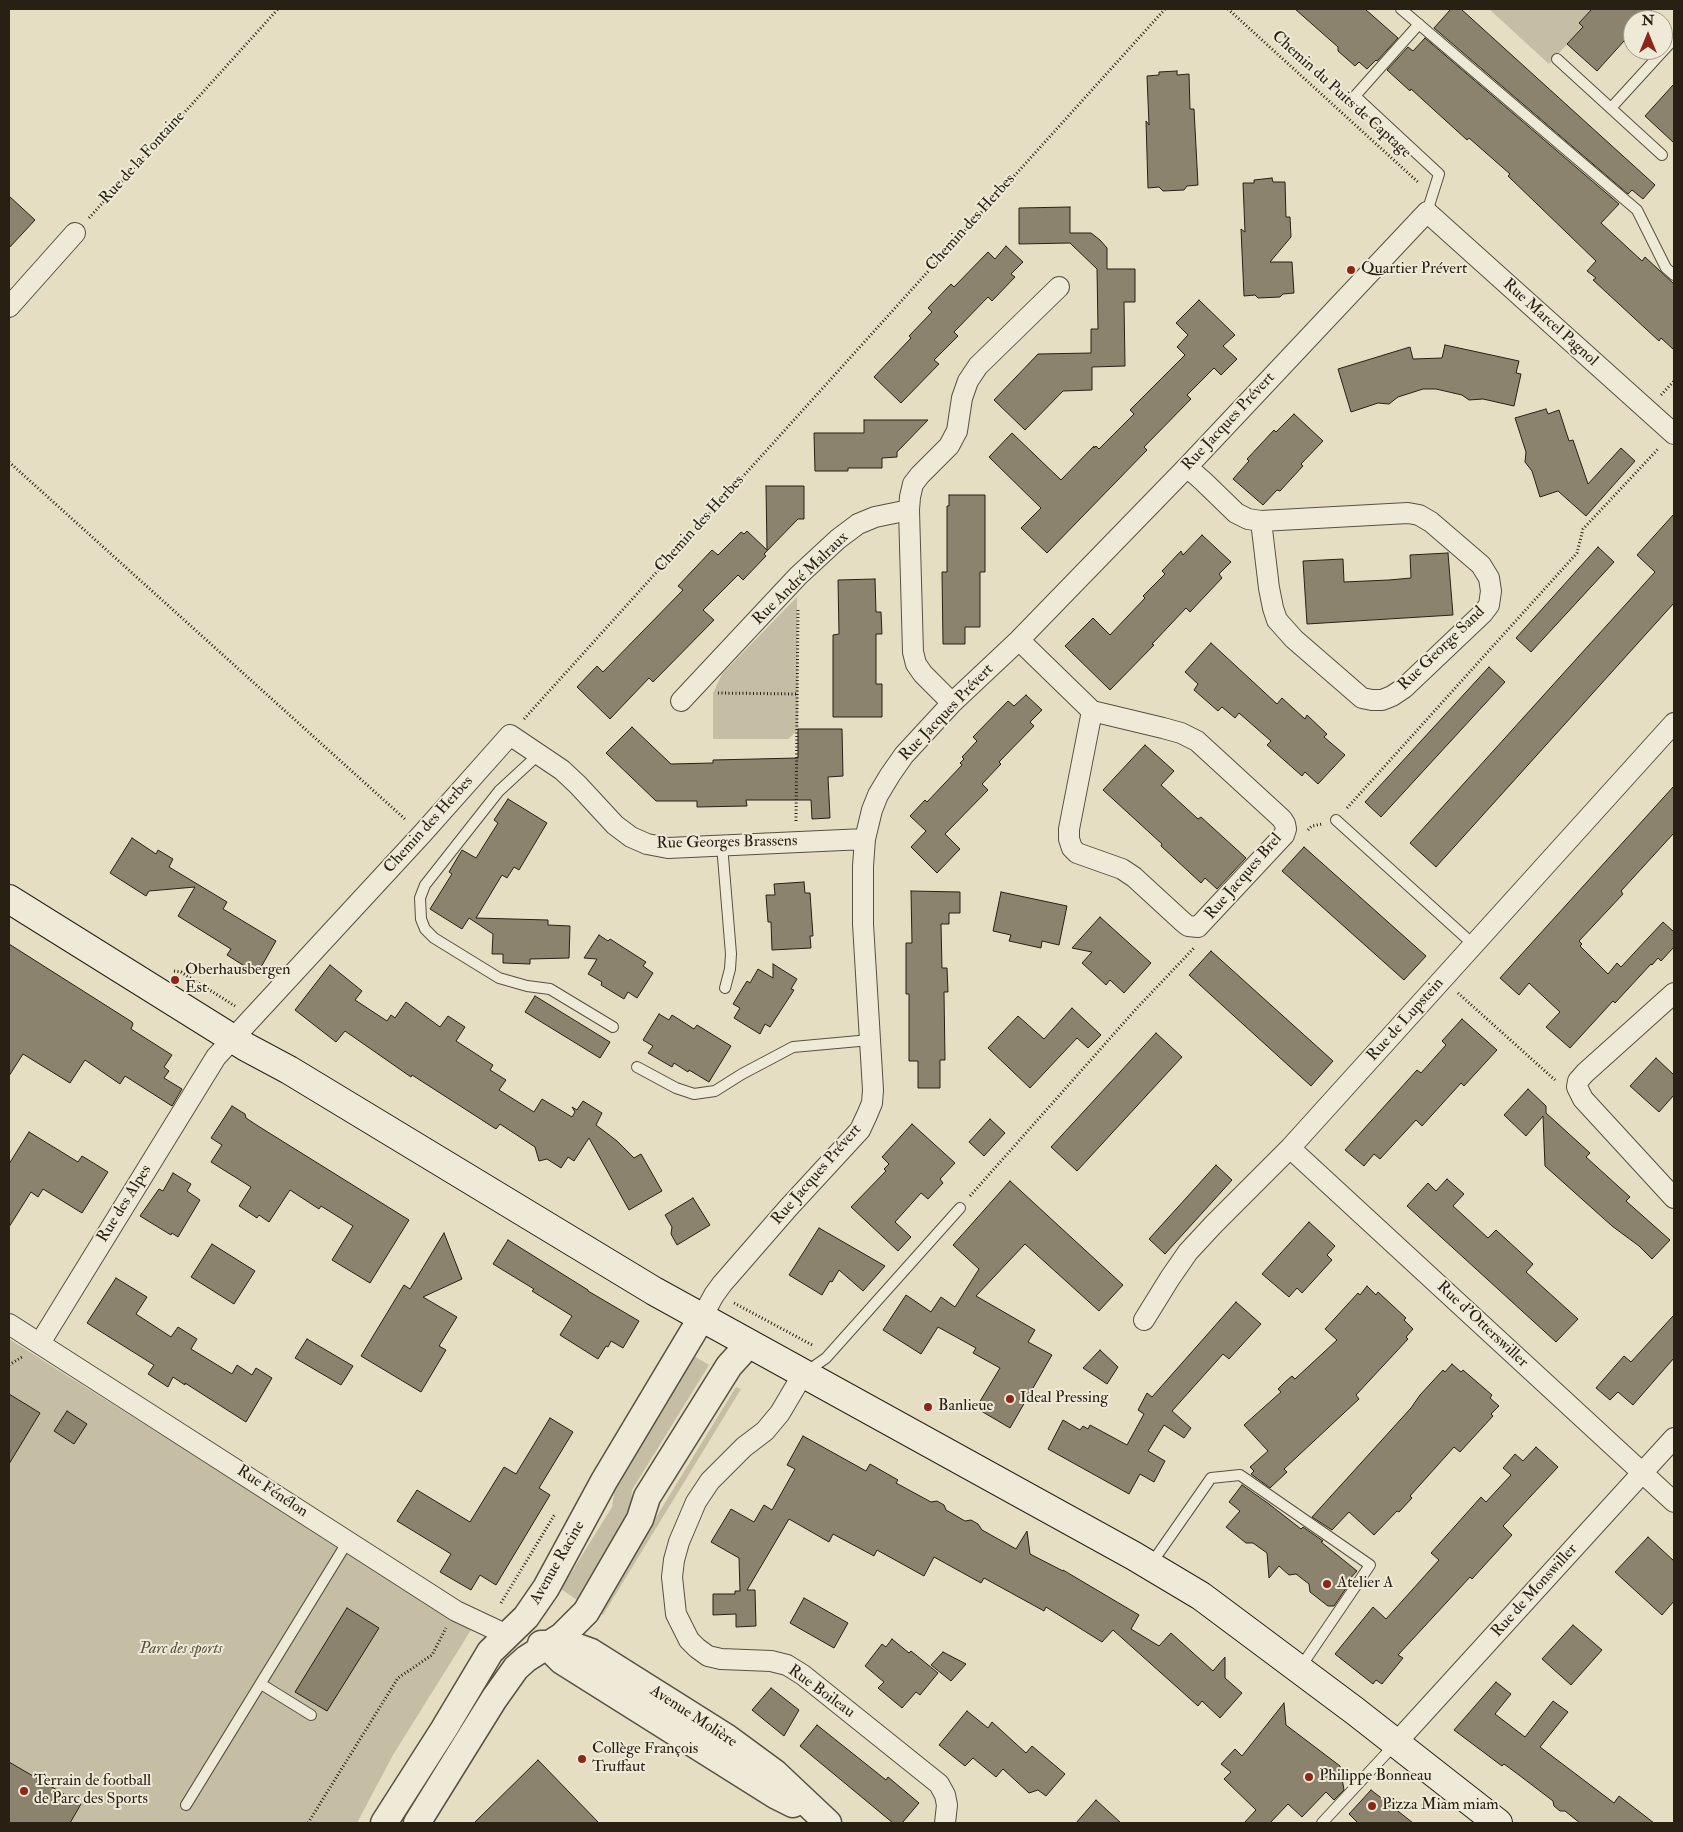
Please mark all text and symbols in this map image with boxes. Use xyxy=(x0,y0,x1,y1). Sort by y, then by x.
north arrow xyxy=(1623,10,1673,60)
text: N xyxy=(1642,12,1654,29)
street label: Chemin du Puits de Captage xyxy=(1267,27,1415,163)
street label: Rue de la Fontaine xyxy=(96,108,190,208)
street label: Chemin des Herbes xyxy=(922,170,1020,276)
place label: Quartier Prévert xyxy=(1361,260,1467,280)
marker: Quartier Prévert xyxy=(1345,264,1357,276)
street label: Rue Marcel Pagnol xyxy=(1498,275,1602,371)
street label: Rue Jacques Prévert xyxy=(1179,369,1279,475)
street label: Chemin des Herbes xyxy=(651,471,749,577)
street label: Rue André Malraux xyxy=(749,528,853,630)
street label: Rue George Sand xyxy=(1395,603,1489,695)
street label: Rue Jacques Prévert xyxy=(896,661,998,765)
street label: Chemin des Herbes xyxy=(380,772,478,878)
street label: Rue Jacques Brel xyxy=(1201,830,1287,924)
street label: Rue Georges Brassens xyxy=(656,832,798,854)
place label: Oberhausbergen Est xyxy=(185,961,290,999)
marker: Oberhausbergen Est xyxy=(169,974,181,986)
street label: Rue de Lupstein xyxy=(1364,974,1448,1066)
street label: Rue Jacques Prévert xyxy=(768,1121,866,1229)
street label: Rue des Alpes xyxy=(94,1162,156,1246)
street label: Rue d'Otterswiller xyxy=(1432,1278,1532,1372)
place label: Ideal Pressing xyxy=(1020,1389,1108,1409)
marker: Ideal Pressing xyxy=(1004,1393,1016,1405)
place label: Banlieue xyxy=(938,1397,993,1417)
marker: Banlieue xyxy=(922,1401,934,1413)
street label: Rue Fénélon xyxy=(233,1462,311,1522)
street label: Avenue Racine xyxy=(526,1518,590,1608)
street label: Rue de Monswiller xyxy=(1488,1540,1582,1642)
place label: Atelier A xyxy=(1337,1574,1394,1594)
marker: Atelier A xyxy=(1321,1578,1333,1590)
park label: Parc des sports xyxy=(140,1640,222,1660)
street label: Rue Boileau xyxy=(784,1661,858,1723)
street label: Avenue Molière xyxy=(646,1682,740,1752)
place label: Collège François Truffaut xyxy=(592,1740,698,1778)
marker: Collège François Truffaut xyxy=(576,1753,588,1765)
place label: Philippe Bonneau xyxy=(1319,1767,1432,1787)
marker: Philippe Bonneau xyxy=(1303,1771,1315,1783)
place label: Terrain de football de Parc des Sports xyxy=(34,1772,151,1810)
marker: Terrain de football de Parc des Sports xyxy=(18,1785,30,1797)
place label: Pizza Miam miam xyxy=(1382,1796,1499,1816)
marker: Pizza Miam miam xyxy=(1366,1800,1378,1812)

